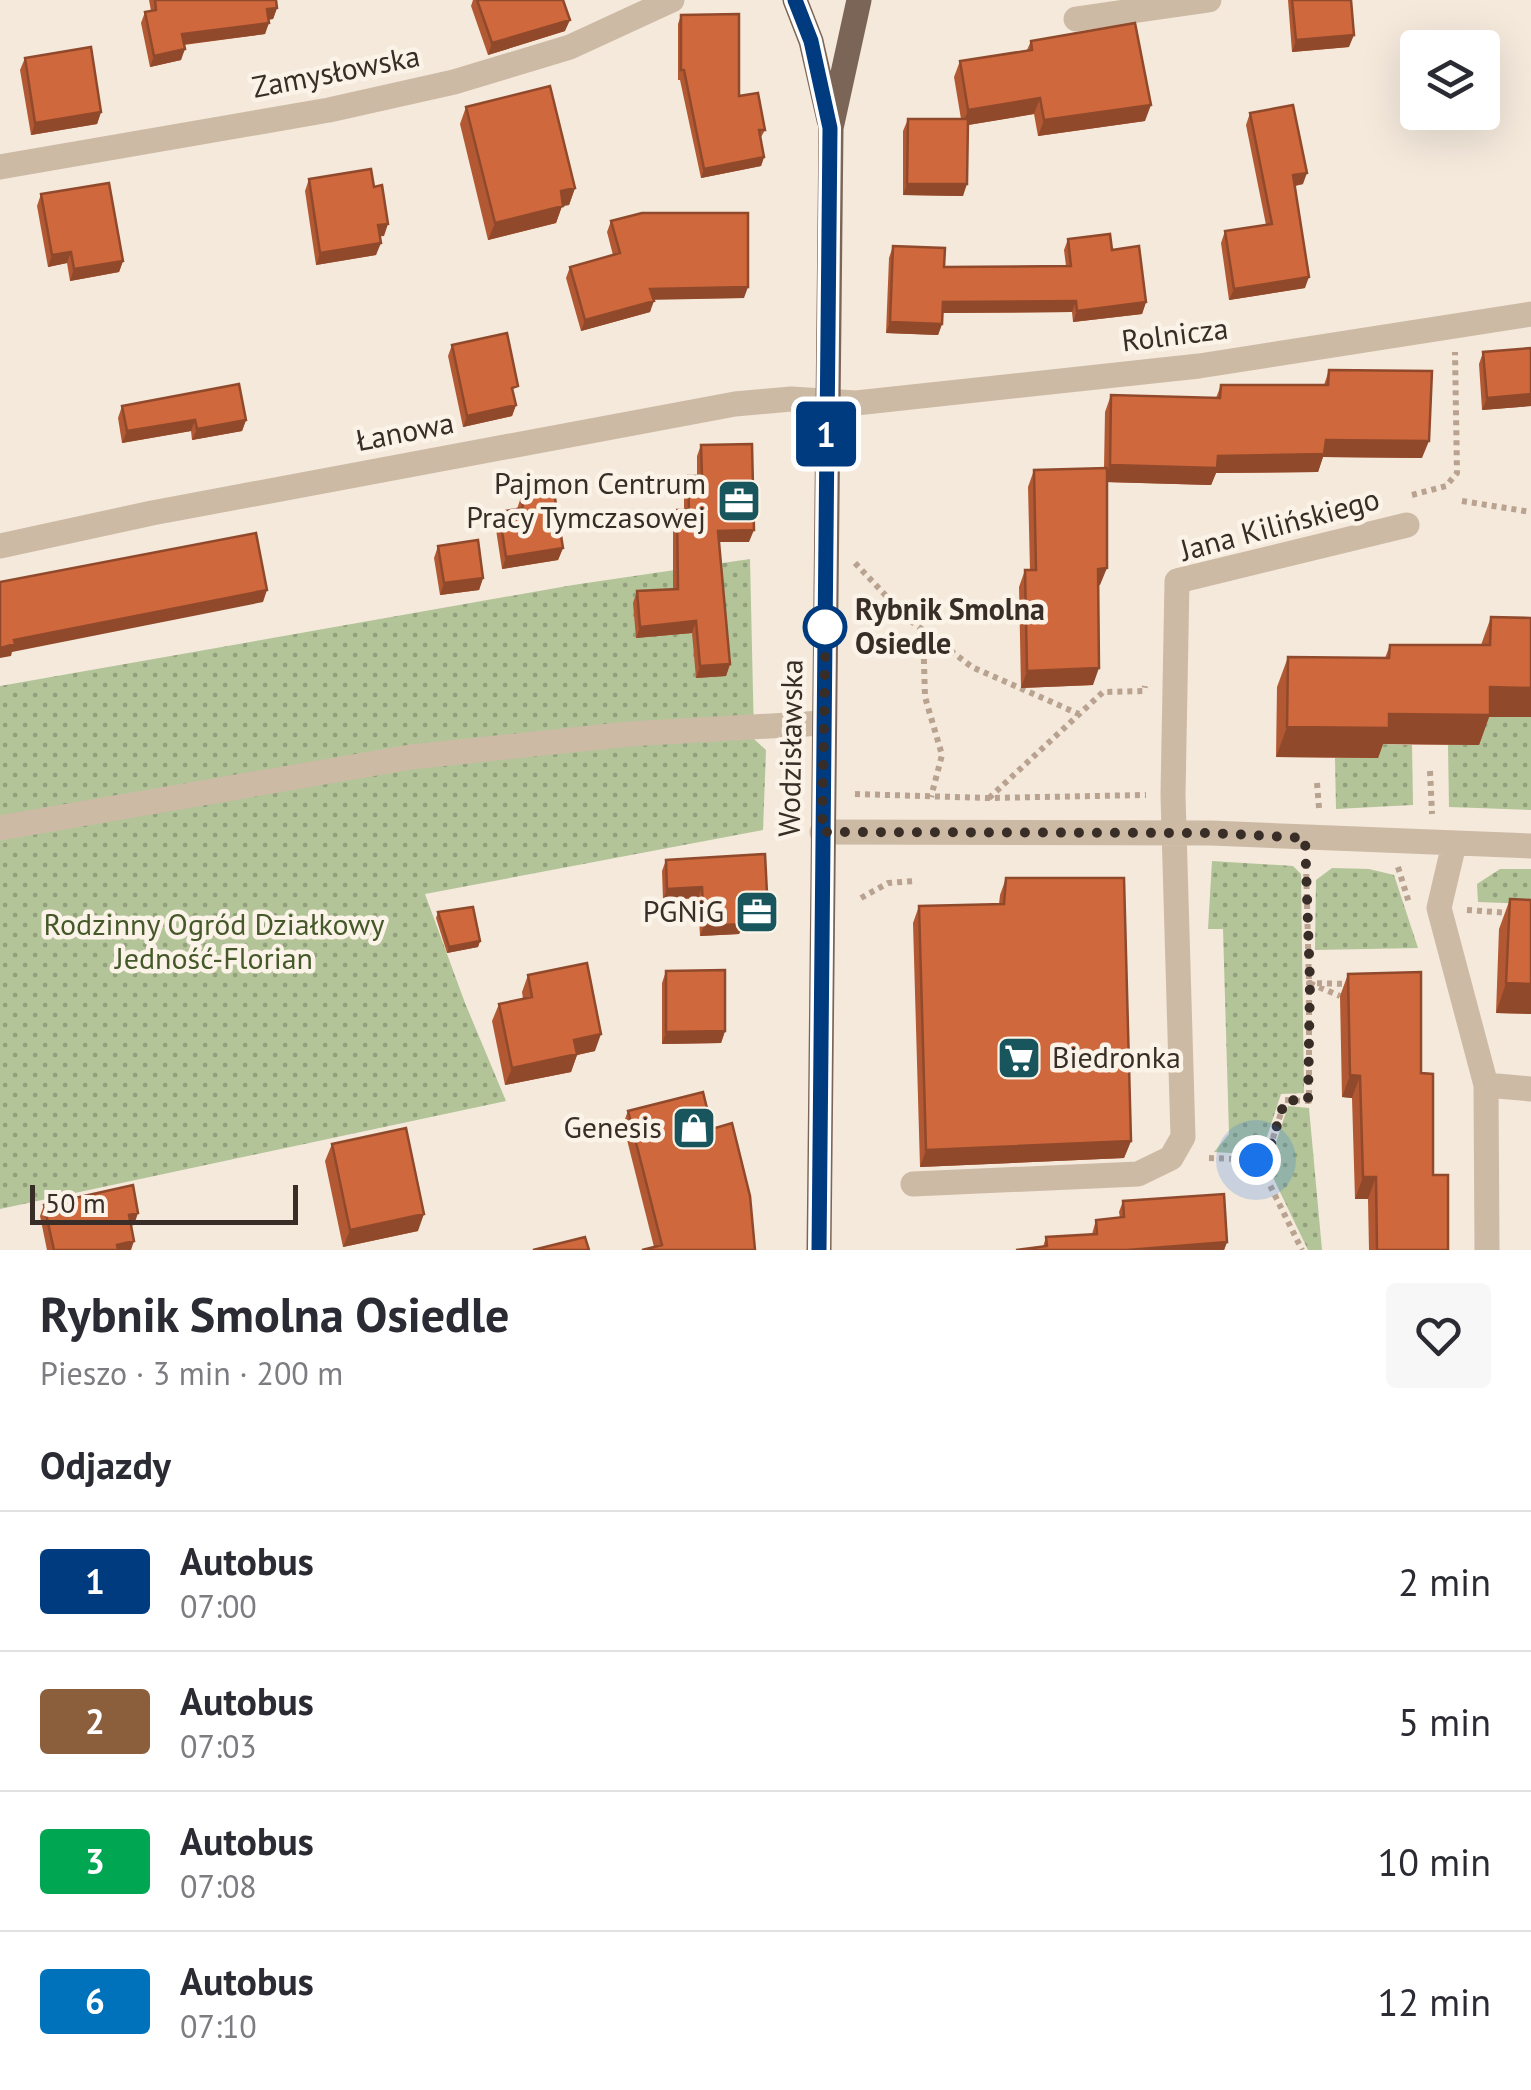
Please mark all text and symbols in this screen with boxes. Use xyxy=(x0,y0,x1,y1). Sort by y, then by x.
map controls xyxy=(1400,30,1500,130)
button: layers xyxy=(1400,30,1500,130)
street label: Zamysłowska xyxy=(249,35,423,106)
street label: Rolnicza xyxy=(1119,308,1230,359)
street label: Łanowa xyxy=(352,402,457,459)
line badge: 1 xyxy=(794,402,858,466)
text: 1 xyxy=(816,411,836,457)
place label: Pajmon Centrum Pracy Tymczasowej xyxy=(466,463,706,536)
office icon: Pajmon Centrum Pracy Tymczasowej xyxy=(716,478,762,524)
street label: Jana Kilińskiego xyxy=(1174,478,1383,569)
place label: Rybnik Smolna Osiedle xyxy=(855,589,1045,662)
marker: Rybnik Smolna Osiedle xyxy=(804,606,846,648)
street label: Wodzisławska xyxy=(768,659,811,837)
office icon: PGNiG xyxy=(734,889,780,935)
place label: PGNiG xyxy=(643,891,724,930)
park label: Rodzinny Ogród Działkowy Jedność-Florian xyxy=(44,904,384,977)
supermarket icon: Biedronka xyxy=(996,1035,1042,1081)
place label: Biedronka xyxy=(1052,1037,1181,1076)
shop icon: Genesis xyxy=(671,1105,717,1151)
place label: Genesis xyxy=(563,1107,662,1146)
your location xyxy=(1231,1135,1281,1185)
scale bar xyxy=(30,1180,298,1224)
text: 50 m xyxy=(45,1184,106,1221)
text: Rybnik Smolna Osiedle xyxy=(40,1283,509,1345)
button: heart xyxy=(1386,1283,1491,1388)
text: Pieszo · 3 min · 200 m xyxy=(40,1352,343,1394)
text: Odjazdy xyxy=(40,1440,171,1489)
text: Autobus xyxy=(180,1536,314,1585)
text: 2 min xyxy=(1398,1557,1491,1606)
text: 1 xyxy=(85,1558,105,1604)
text: 07:00 xyxy=(180,1585,257,1627)
text: Autobus xyxy=(180,1676,314,1725)
text: 5 min xyxy=(1398,1697,1491,1746)
text: 2 xyxy=(85,1698,105,1744)
text: 07:03 xyxy=(180,1725,257,1767)
text: Autobus xyxy=(180,1816,314,1865)
text: 10 min xyxy=(1378,1837,1491,1886)
text: 3 xyxy=(85,1838,105,1884)
text: 07:08 xyxy=(180,1865,257,1907)
text: Autobus xyxy=(180,1956,314,2005)
text: 12 min xyxy=(1378,1977,1491,2026)
text: 6 xyxy=(85,1978,105,2024)
text: 07:10 xyxy=(180,2005,257,2047)

